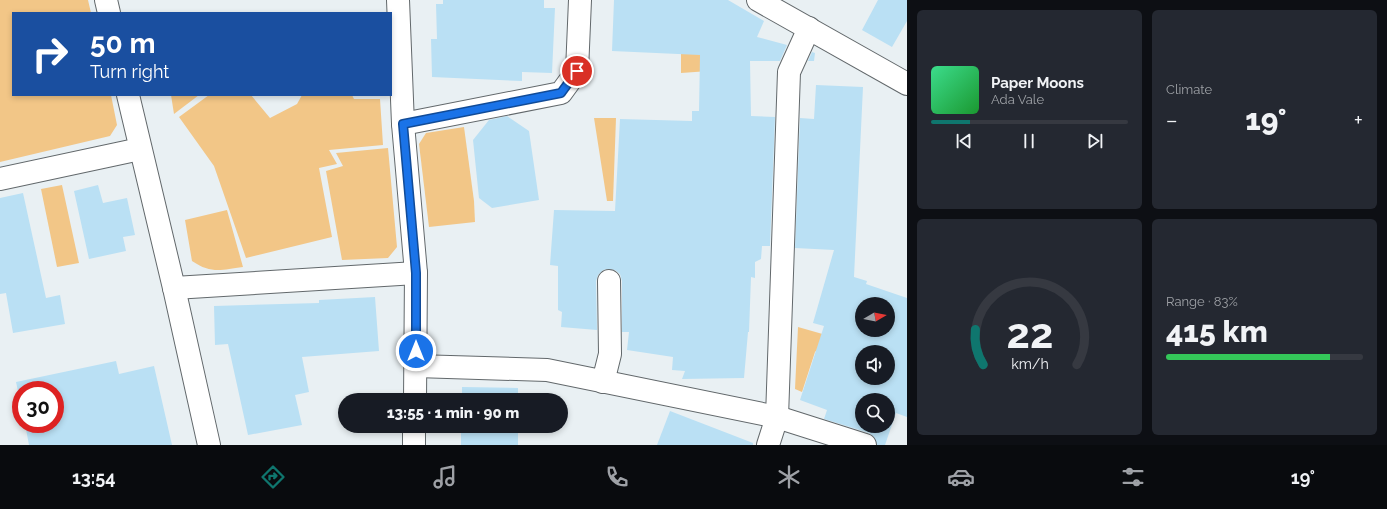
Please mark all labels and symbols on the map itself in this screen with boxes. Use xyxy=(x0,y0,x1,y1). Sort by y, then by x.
pin xyxy=(560,54,594,88)
north arrow xyxy=(855,297,895,337)
position arrow xyxy=(395,330,437,372)
speed limit sign: 30 xyxy=(12,381,64,433)

